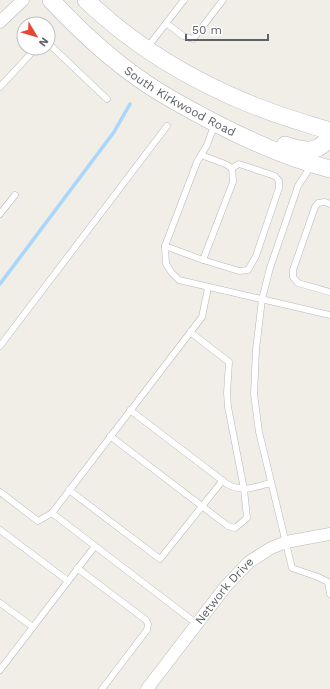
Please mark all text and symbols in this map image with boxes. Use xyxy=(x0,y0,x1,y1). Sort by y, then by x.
north arrow xyxy=(16,16,56,56)
scale bar xyxy=(186,16,268,42)
text: 50 m xyxy=(192,23,222,37)
text: N xyxy=(36,35,51,49)
street label: South Kirkwood Road xyxy=(121,63,238,139)
street label: Network Drive xyxy=(192,555,256,627)

